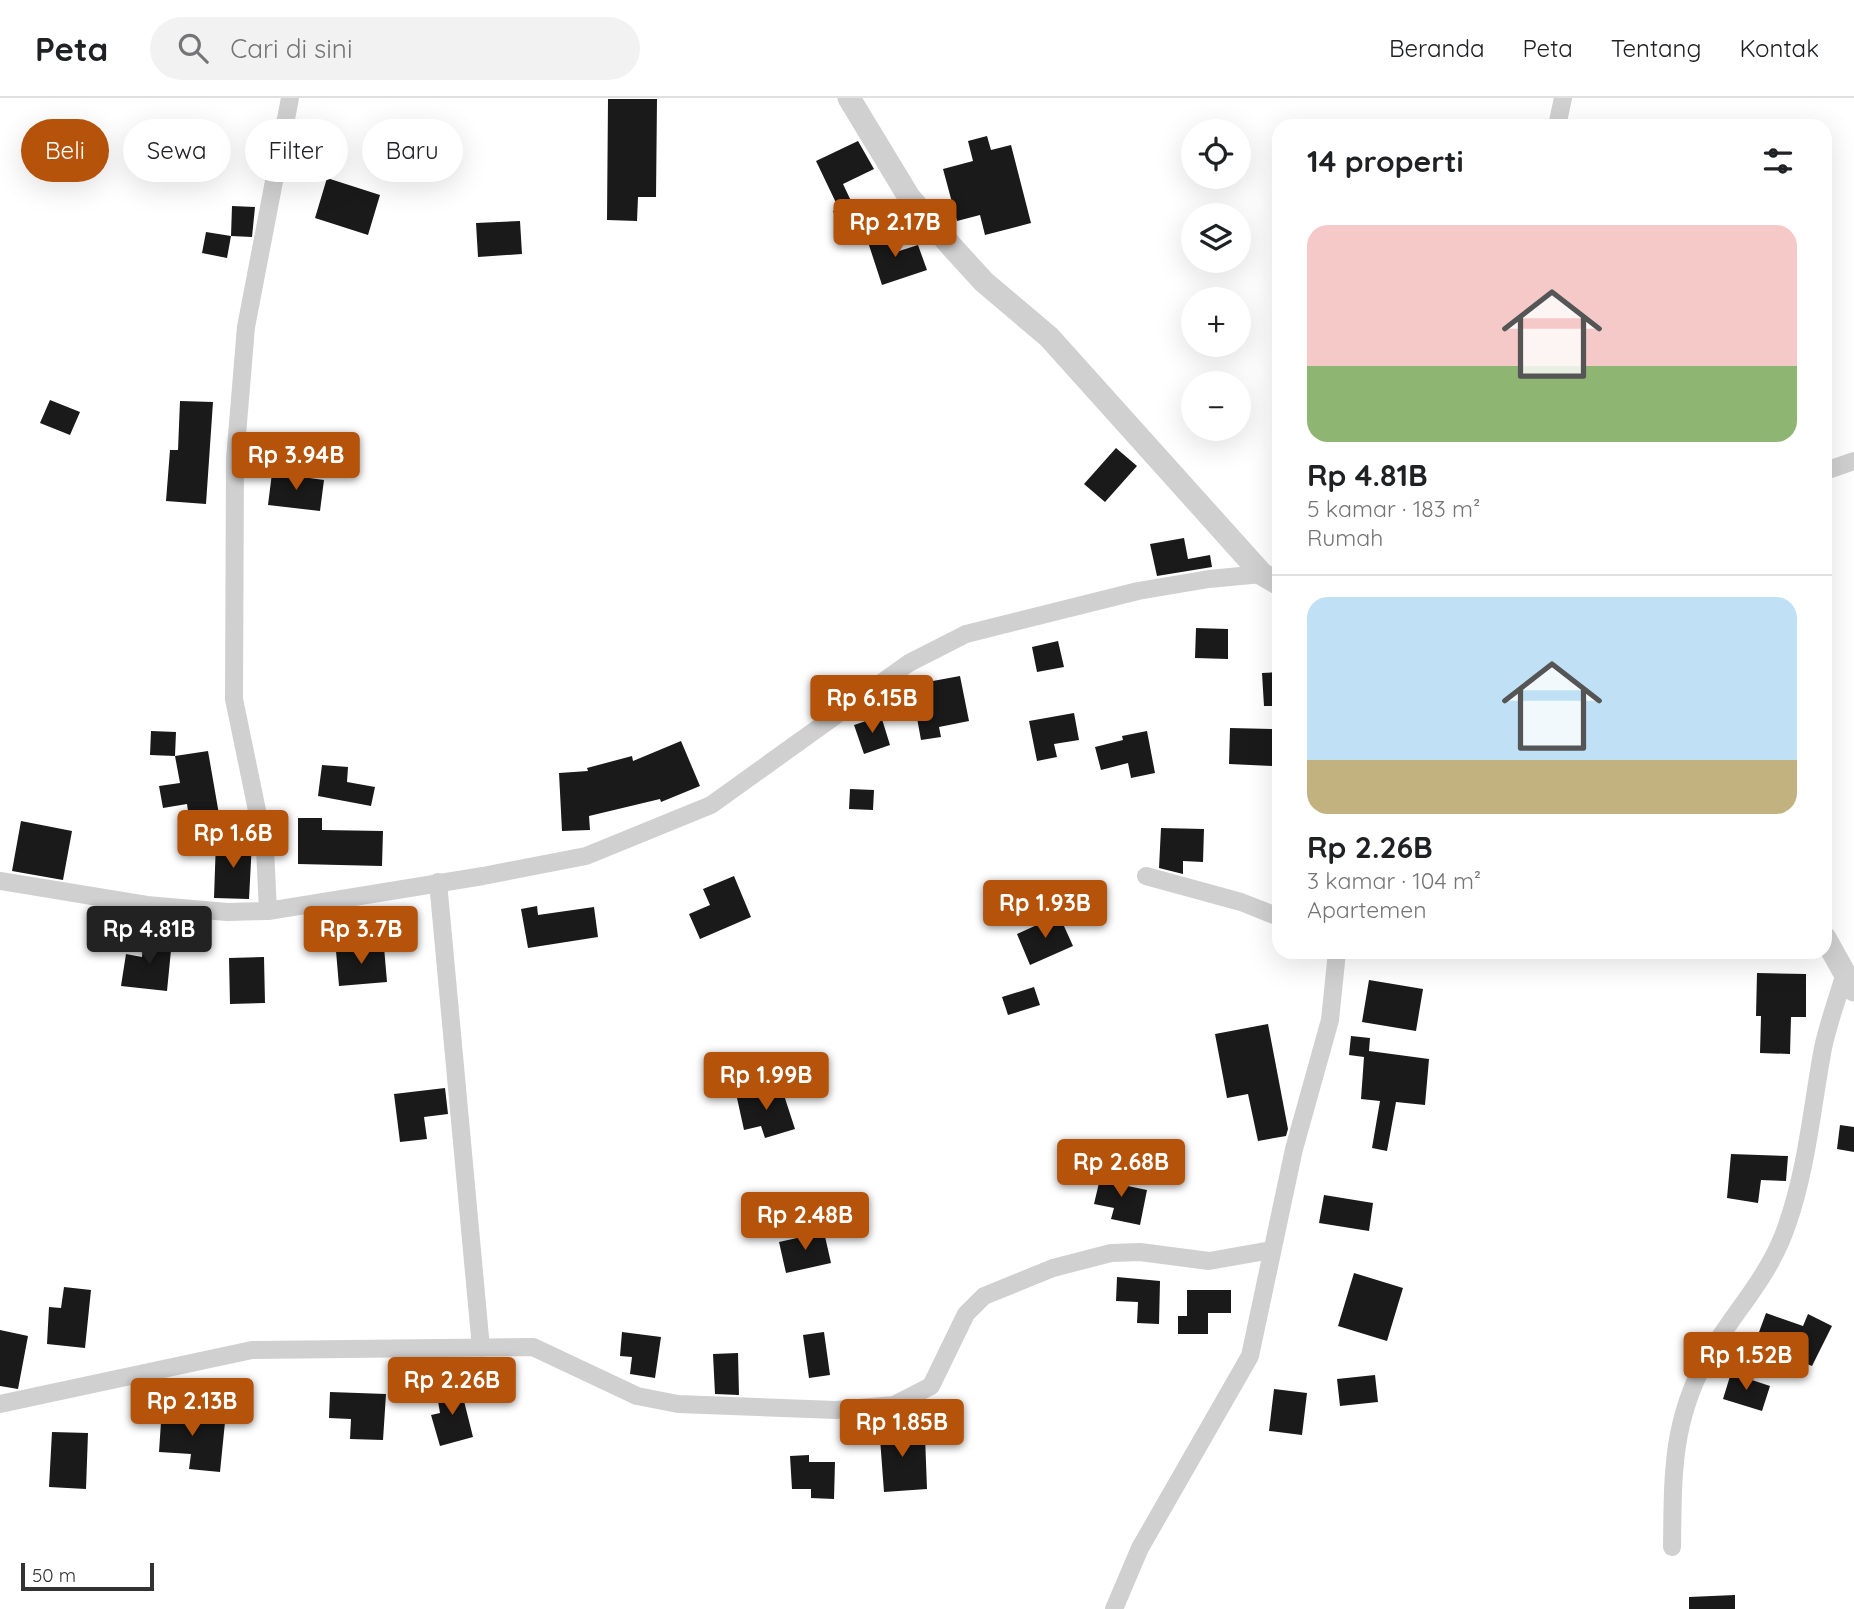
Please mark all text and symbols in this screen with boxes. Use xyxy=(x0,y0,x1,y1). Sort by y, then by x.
search box xyxy=(150,17,640,80)
text: Peta xyxy=(35,28,108,69)
icon: search xyxy=(174,29,212,67)
text: Cari di sini xyxy=(230,32,352,65)
text: Beranda xyxy=(1389,33,1485,63)
text: Peta xyxy=(1523,33,1573,63)
text: Tentang xyxy=(1611,33,1701,63)
text: Kontak xyxy=(1739,33,1819,63)
chip: Beli xyxy=(21,119,109,182)
chip: Sewa xyxy=(123,119,231,182)
chip: Filter xyxy=(245,119,348,182)
chip: Baru xyxy=(362,119,463,182)
map controls xyxy=(1181,119,1251,441)
button: locate xyxy=(1181,119,1251,189)
text: 14 properti xyxy=(1307,142,1464,180)
icon: filters xyxy=(1759,142,1797,180)
pin: Rp 2.17B xyxy=(823,200,967,259)
button: layers xyxy=(1181,203,1251,273)
text: Rp 2.17B xyxy=(850,207,941,236)
icon: home xyxy=(1489,271,1615,397)
button: + xyxy=(1181,287,1251,357)
button: − xyxy=(1181,371,1251,441)
pin: Rp 3.94B xyxy=(224,432,368,492)
text: Rp 3.94B xyxy=(248,440,344,469)
text: Rp 4.81B xyxy=(1307,456,1428,494)
text: 5 kamar · 183 m² xyxy=(1307,494,1480,523)
text: Rumah xyxy=(1307,523,1383,552)
icon: home xyxy=(1489,643,1615,769)
pin: Rp 6.15B xyxy=(800,676,944,735)
text: Rp 6.15B xyxy=(826,683,918,712)
pin: Rp 1.6B xyxy=(168,810,298,870)
text: Rp 1.6B xyxy=(193,818,273,847)
text: Rp 2.26B xyxy=(1307,828,1433,866)
text: 3 kamar · 104 m² xyxy=(1307,866,1481,895)
pin: Rp 1.93B xyxy=(973,880,1117,940)
text: Rp 1.93B xyxy=(999,888,1091,917)
text: Apartemen xyxy=(1307,895,1427,924)
pin: Rp 4.81B xyxy=(77,906,221,966)
pin: Rp 3.7B xyxy=(296,906,426,966)
text: Rp 4.81B xyxy=(103,914,195,943)
text: Rp 3.7B xyxy=(320,914,402,943)
pin: Rp 1.99B xyxy=(694,1052,838,1112)
text: Rp 1.99B xyxy=(720,1060,812,1089)
pin: Rp 2.68B xyxy=(1049,1140,1193,1199)
text: Rp 2.68B xyxy=(1073,1147,1169,1176)
pin: Rp 2.48B xyxy=(733,1192,877,1252)
text: Rp 2.48B xyxy=(757,1200,853,1229)
pin: Rp 1.52B xyxy=(1674,1332,1818,1392)
text: Rp 1.52B xyxy=(1700,1340,1792,1369)
pin: Rp 2.26B xyxy=(380,1358,524,1417)
text: Rp 2.26B xyxy=(404,1365,500,1394)
pin: Rp 2.13B xyxy=(120,1378,264,1438)
text: Rp 2.13B xyxy=(147,1386,237,1415)
pin: Rp 1.85B xyxy=(830,1400,974,1459)
text: Rp 1.85B xyxy=(856,1407,948,1436)
scale bar xyxy=(21,1560,154,1592)
text: 50 m xyxy=(32,1563,76,1587)

